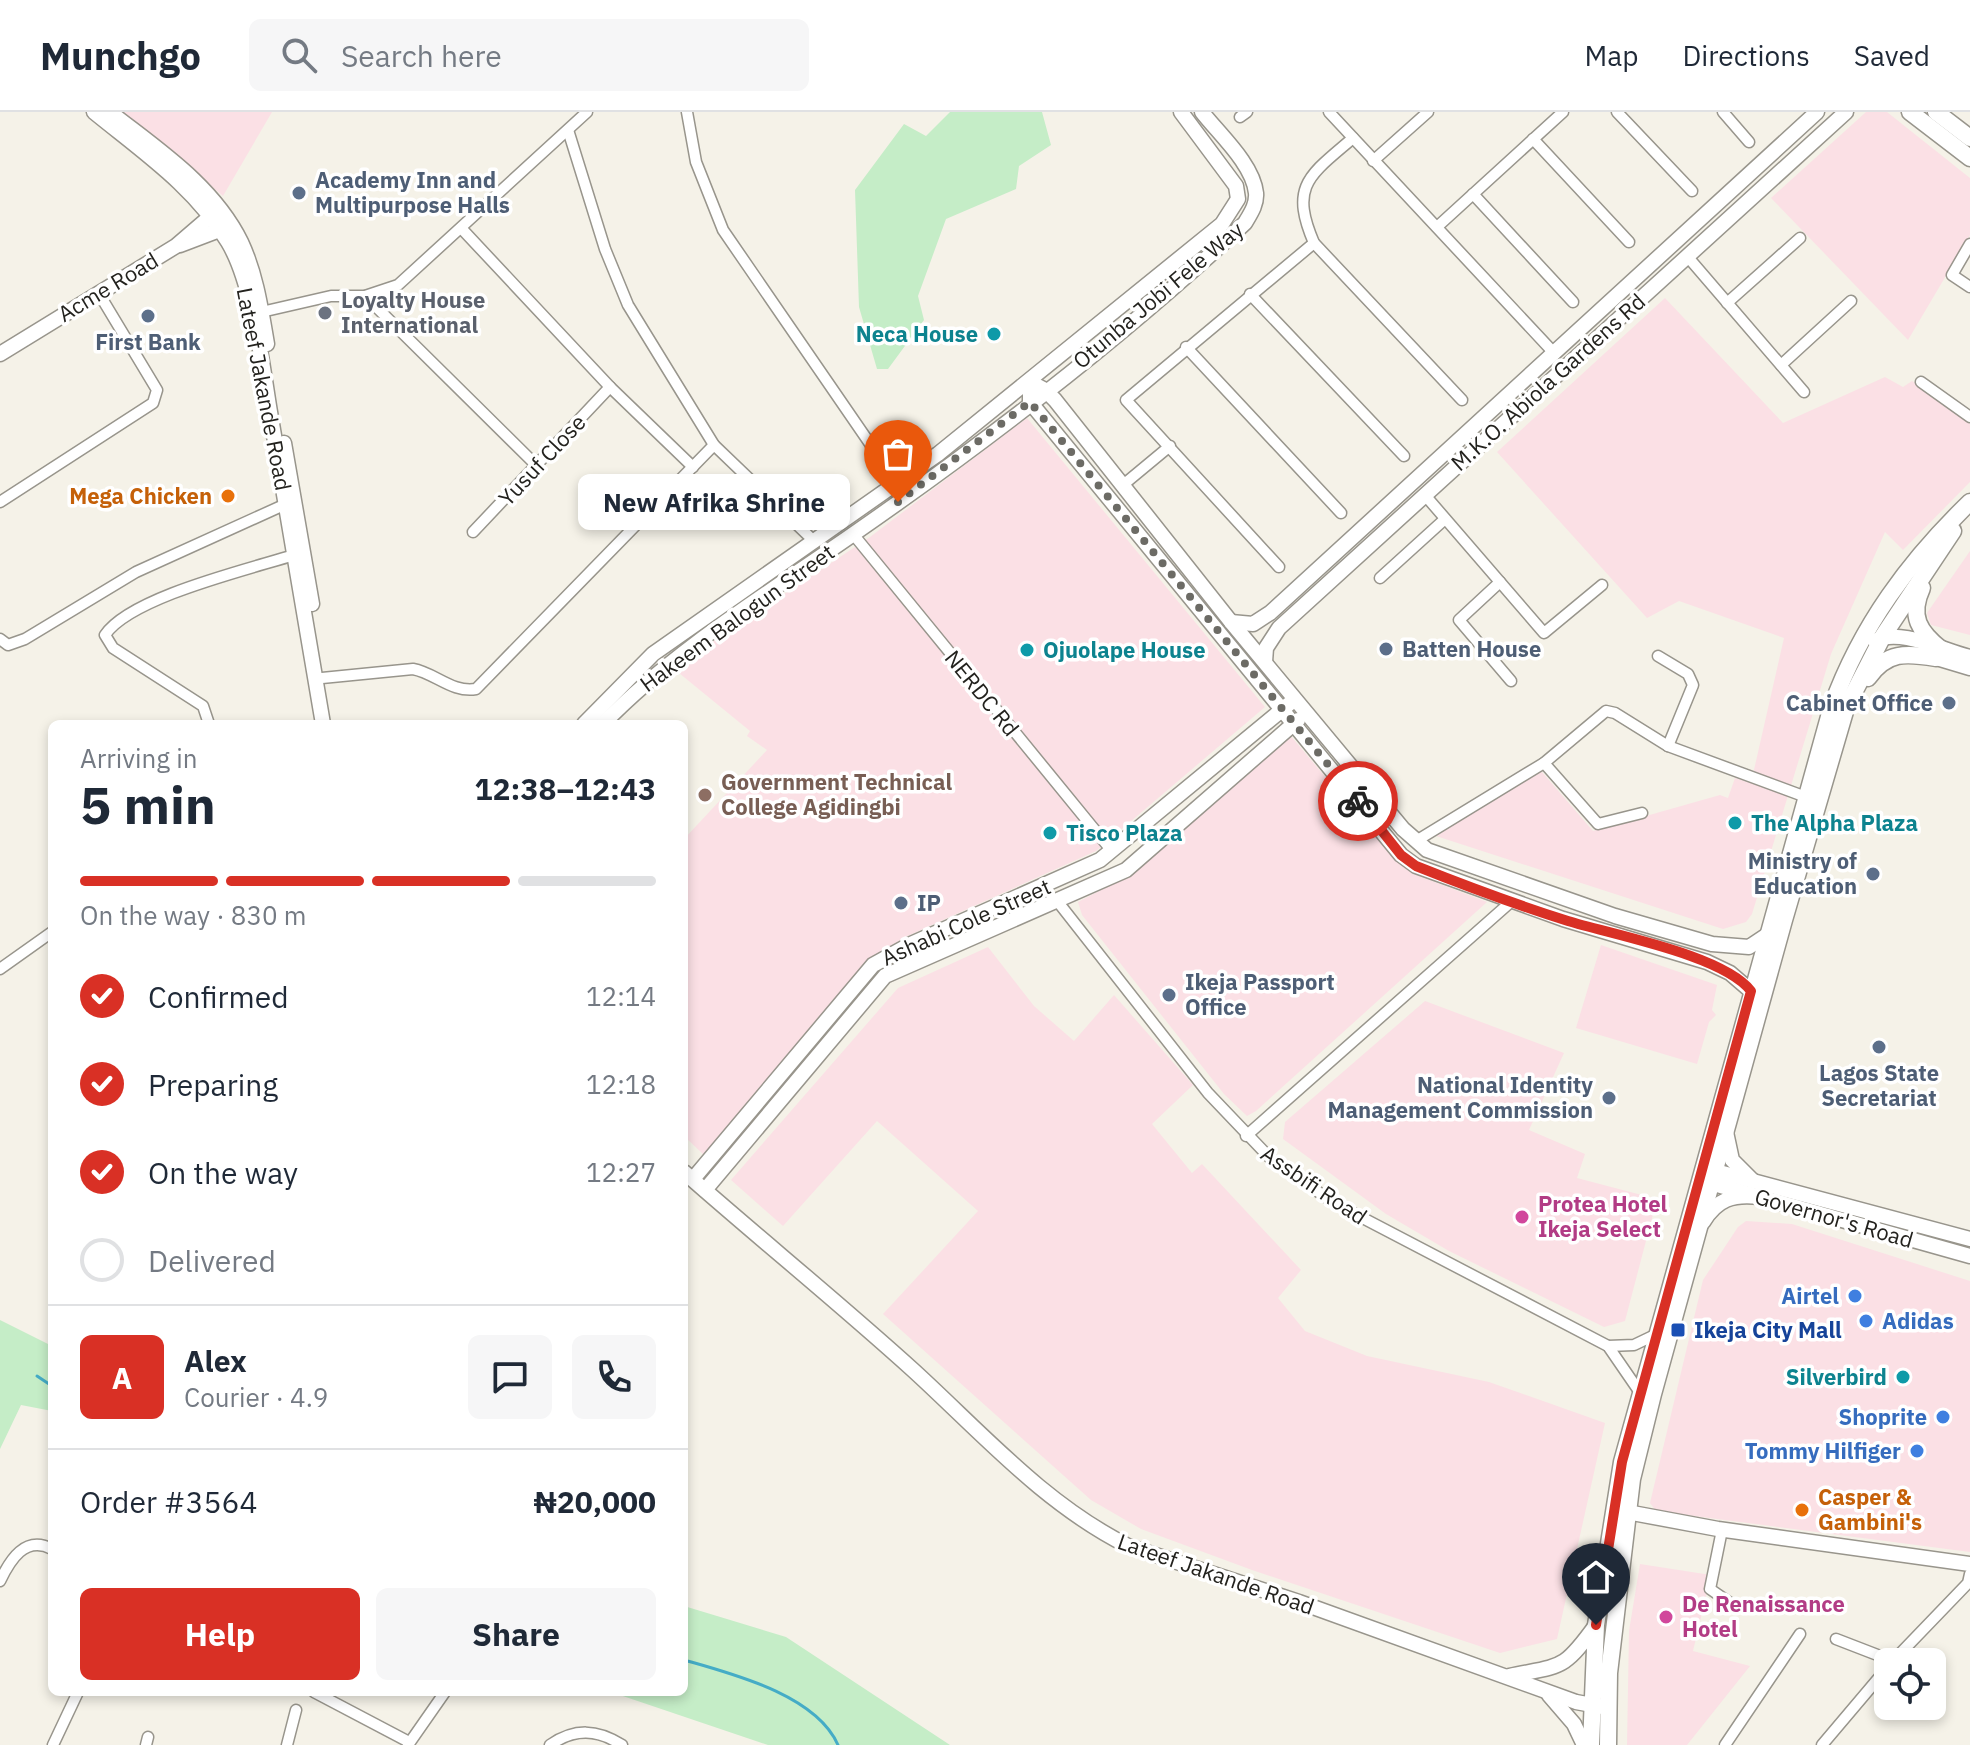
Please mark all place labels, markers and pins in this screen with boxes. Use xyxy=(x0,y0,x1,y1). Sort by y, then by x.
place label: Academy Inn and Multipurpose Halls xyxy=(315,165,510,219)
marker: Academy Inn and Multipurpose Halls xyxy=(290,184,308,202)
place label: Loyalty House International xyxy=(341,285,485,339)
marker: Loyalty House International xyxy=(316,304,334,322)
marker: First Bank xyxy=(139,307,157,325)
place label: Neca House xyxy=(856,319,978,348)
marker: Neca House xyxy=(985,325,1003,343)
place label: First Bank xyxy=(95,327,201,356)
pin xyxy=(864,420,932,502)
callout: New Afrika Shrine xyxy=(578,474,850,530)
place label: Mega Chicken xyxy=(69,481,212,510)
marker: Mega Chicken xyxy=(219,487,237,505)
place label: Batten House xyxy=(1402,634,1541,663)
place label: Ojuolape House xyxy=(1043,635,1206,664)
marker: Batten House xyxy=(1377,640,1395,658)
marker: Ojuolape House xyxy=(1018,641,1036,659)
place label: Cabinet Office xyxy=(1786,688,1933,717)
marker: Cabinet Office xyxy=(1940,694,1958,712)
place label: Government Technical College Agidingbi xyxy=(721,767,952,821)
marker: Government Technical College Agidingbi xyxy=(696,786,714,804)
place label: The Alpha Plaza xyxy=(1751,808,1918,837)
marker: The Alpha Plaza xyxy=(1726,814,1744,832)
place label: Tisco Plaza xyxy=(1066,818,1183,847)
marker: Tisco Plaza xyxy=(1041,824,1059,842)
place label: Ministry of Education xyxy=(1748,846,1857,900)
marker: Ministry of Education xyxy=(1864,865,1882,883)
place label: IP xyxy=(917,888,941,917)
marker: IP xyxy=(892,894,910,912)
place label: Ikeja Passport Office xyxy=(1185,967,1335,1021)
marker: Ikeja Passport Office xyxy=(1160,986,1178,1004)
marker: Lagos State Secretariat xyxy=(1870,1038,1888,1056)
place label: Lagos State Secretariat xyxy=(1819,1058,1939,1112)
place label: National Identity Management Commission xyxy=(1328,1070,1593,1124)
marker: National Identity Management Commission xyxy=(1600,1089,1618,1107)
place label: Protea Hotel Ikeja Select xyxy=(1538,1189,1668,1243)
marker: Protea Hotel Ikeja Select xyxy=(1513,1208,1531,1226)
place label: Airtel xyxy=(1781,1281,1839,1310)
marker: Airtel xyxy=(1846,1287,1864,1305)
place label: Adidas xyxy=(1882,1306,1954,1335)
marker: Adidas xyxy=(1857,1312,1875,1330)
place label: Ikeja City Mall xyxy=(1694,1315,1842,1344)
marker: Ikeja City Mall xyxy=(1669,1321,1687,1339)
place label: Silverbird xyxy=(1786,1362,1887,1391)
marker: Silverbird xyxy=(1894,1368,1912,1386)
place label: Shoprite xyxy=(1838,1402,1927,1431)
marker: Shoprite xyxy=(1934,1408,1952,1426)
place label: Tommy Hilfiger xyxy=(1745,1436,1901,1465)
marker: Tommy Hilfiger xyxy=(1908,1442,1926,1460)
place label: Casper & Gambini's xyxy=(1818,1482,1922,1536)
marker: Casper & Gambini's xyxy=(1793,1501,1811,1519)
pin xyxy=(1562,1543,1630,1625)
place label: De Renaissance Hotel xyxy=(1682,1589,1845,1643)
marker: De Renaissance Hotel xyxy=(1657,1608,1675,1626)

